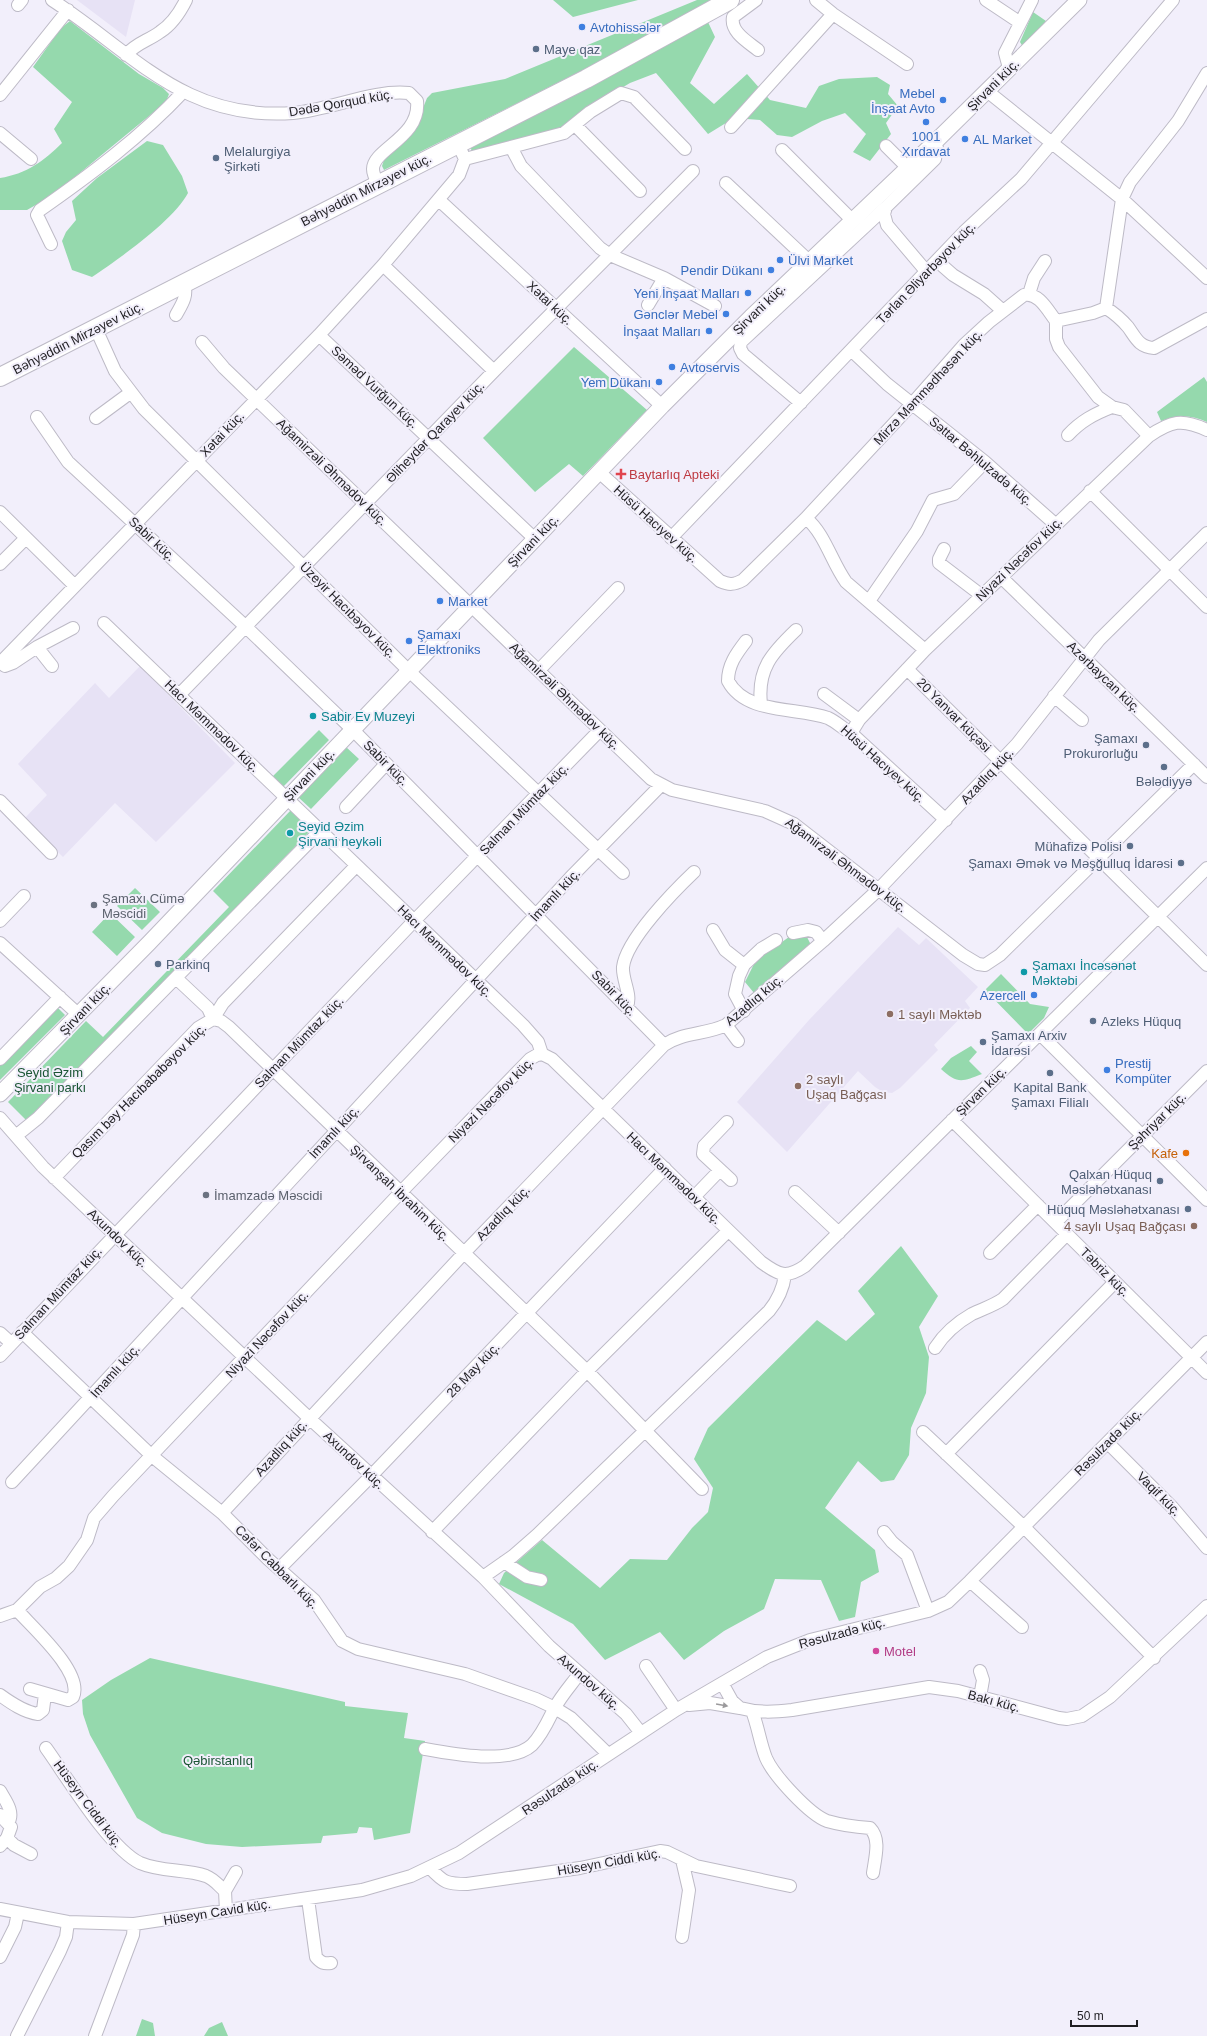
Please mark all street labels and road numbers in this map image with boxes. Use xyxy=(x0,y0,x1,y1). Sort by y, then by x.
street label: Şirvani küç. xyxy=(964,56,1022,114)
street label: Dədə Qorqud küç. xyxy=(288,86,394,120)
street label: Bəhyəddin Mirzəyev küç. xyxy=(298,151,434,229)
street label: Tərlan Əliyarbəyov küç. xyxy=(873,219,979,327)
street label: Xətai küç. xyxy=(524,278,576,328)
street label: Şirvani küç. xyxy=(730,280,788,338)
street label: Bəhyəddin Mirzəyev küç. xyxy=(10,299,146,377)
street label: Mirzə Məmmədhəsən küç. xyxy=(871,326,985,448)
street label: Səməd Vurğun küç. xyxy=(328,343,422,431)
street label: Əliheydər Qarayev küç. xyxy=(383,378,487,486)
street label: Xətai küç. xyxy=(197,408,247,460)
street label: Səttar Bəhlulzadə küç. xyxy=(926,413,1036,509)
street label: Ağamirzəli Əhmədov küç. xyxy=(274,415,390,529)
street label: Hüsü Hacıyev küç. xyxy=(611,482,701,566)
street label: Şirvani küç. xyxy=(504,512,562,570)
street label: Sabir küç. xyxy=(126,514,178,564)
street label: Niyazi Nəcəfov küç. xyxy=(973,514,1065,604)
street label: Üzeyir Hacıbəyov küç. xyxy=(297,559,399,661)
street label: Azərbaycan küç. xyxy=(1064,638,1144,716)
street label: Ağamirzəli Əhmədov küç. xyxy=(507,639,623,753)
street label: 20 Yanvar küçəsi xyxy=(914,675,994,755)
street label: Hacı Məmmədov küç. xyxy=(162,677,262,775)
street label: Hüsü Hacıyev küç. xyxy=(838,722,928,806)
street label: Sabir küç. xyxy=(360,737,412,789)
street label: Azadlıq küç. xyxy=(957,745,1017,807)
street label: Şirvani küç. xyxy=(280,746,338,804)
street label: Salman Mümtaz küç. xyxy=(476,760,572,858)
street label: Ağamirzəli Əhmədov küç. xyxy=(782,815,910,915)
street label: İmamlı küç. xyxy=(527,866,583,924)
street label: Hacı Məmmədov küç. xyxy=(395,902,495,1000)
street label: Sabir küç. xyxy=(589,967,639,1019)
street label: Azadlıq küç. xyxy=(722,971,786,1029)
street label: Şirvani küç. xyxy=(56,980,114,1038)
street label: Salman Mümtaz küç. xyxy=(251,993,347,1091)
street label: Qasım bəy Hacıbababəyov küç. xyxy=(69,1021,209,1161)
street label: Niyazi Nəcəfov küç. xyxy=(445,1054,537,1146)
street label: Şirvan küç. xyxy=(953,1063,1009,1119)
street label: Şəhriyar küç. xyxy=(1125,1089,1189,1153)
street label: İmamlı küç. xyxy=(306,1103,362,1161)
street label: Hacı Məmmədov küç. xyxy=(624,1129,724,1227)
street label: Şirvanşah İbrahim küç. xyxy=(347,1142,453,1244)
street label: Azadlıq küç. xyxy=(473,1182,533,1244)
street label: Axundov küç. xyxy=(85,1205,151,1271)
street label: Salman Mümtaz küç. xyxy=(11,1244,105,1342)
street label: Təbriz küç. xyxy=(1077,1244,1133,1300)
street label: Niyazi Nəcəfov küç. xyxy=(223,1287,311,1381)
street label: 28 May küç. xyxy=(443,1340,503,1400)
street label: İmamlı küç. xyxy=(87,1341,143,1401)
street label: Rəsulzadə küç. xyxy=(1071,1405,1145,1479)
street label: Azadlıq küç. xyxy=(252,1417,310,1479)
street label: Axundov küç. xyxy=(320,1428,388,1492)
street label: Vaqif küç. xyxy=(1134,1469,1184,1519)
street label: Cəfər Cabbarlı küç. xyxy=(232,1522,322,1612)
street label: Rəsulzadə küç. xyxy=(797,1614,887,1652)
street label: Axundov küç. xyxy=(555,1651,623,1713)
street label: Bakı küç. xyxy=(966,1687,1022,1715)
street label: Rəsulzadə küç. xyxy=(519,1756,601,1818)
street label: Hüseyn Ciddi küç. xyxy=(50,1758,126,1850)
street label: Hüseyn Ciddi küç. xyxy=(556,1846,662,1878)
street label: Hüseyn Cavid küç. xyxy=(162,1896,272,1928)

